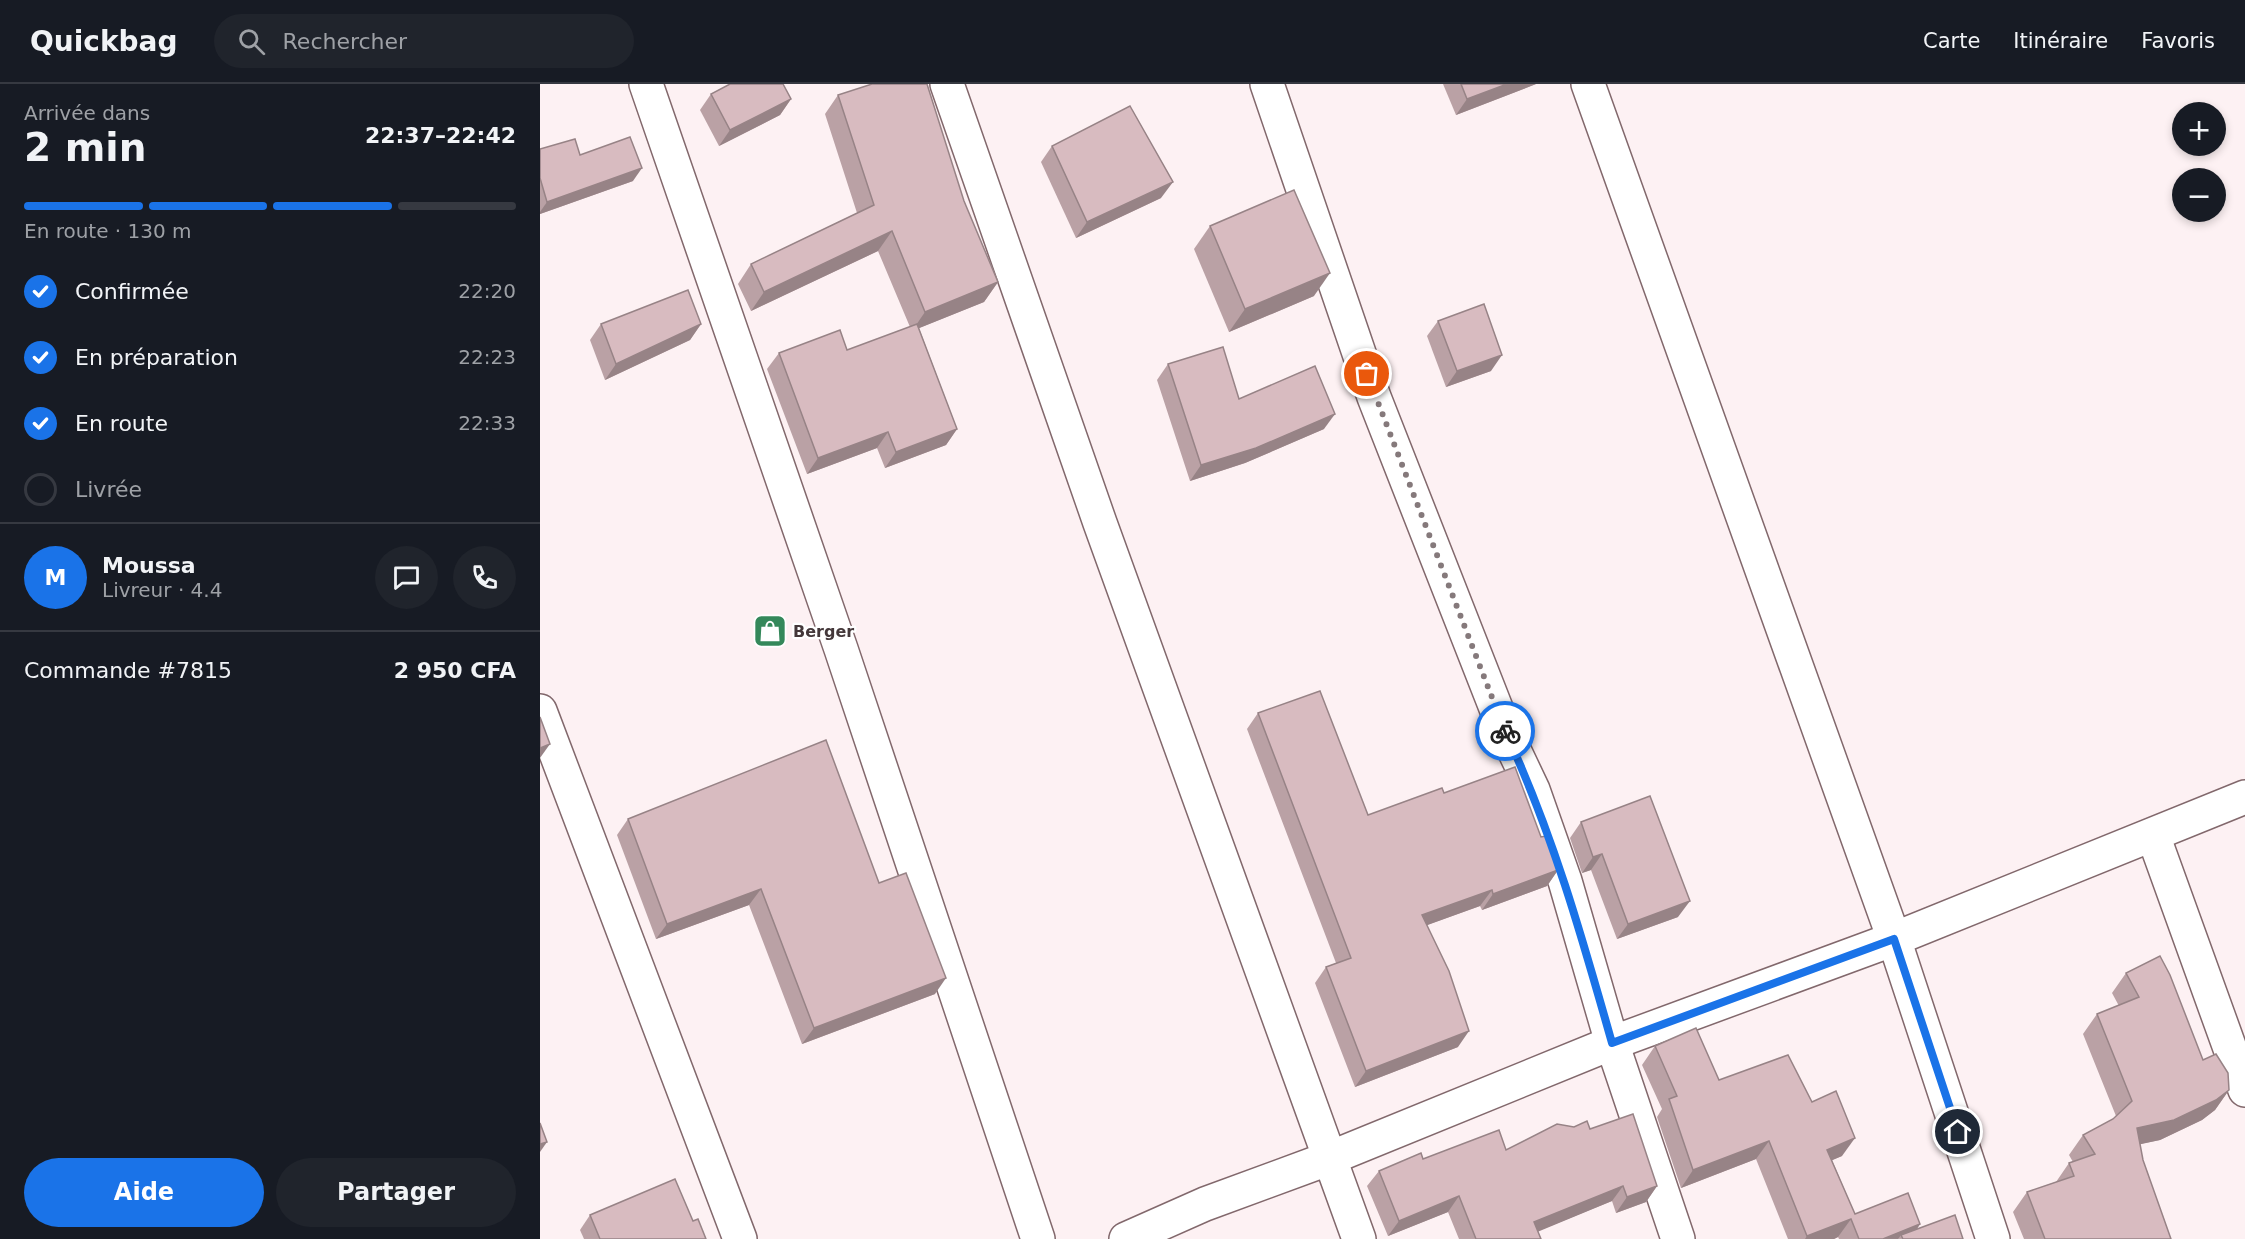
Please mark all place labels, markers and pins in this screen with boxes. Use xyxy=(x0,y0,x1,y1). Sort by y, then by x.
pin xyxy=(1341,348,1392,399)
shop icon: Berger xyxy=(752,613,788,649)
place label: Berger xyxy=(793,622,854,641)
pin xyxy=(1932,1106,1983,1157)

